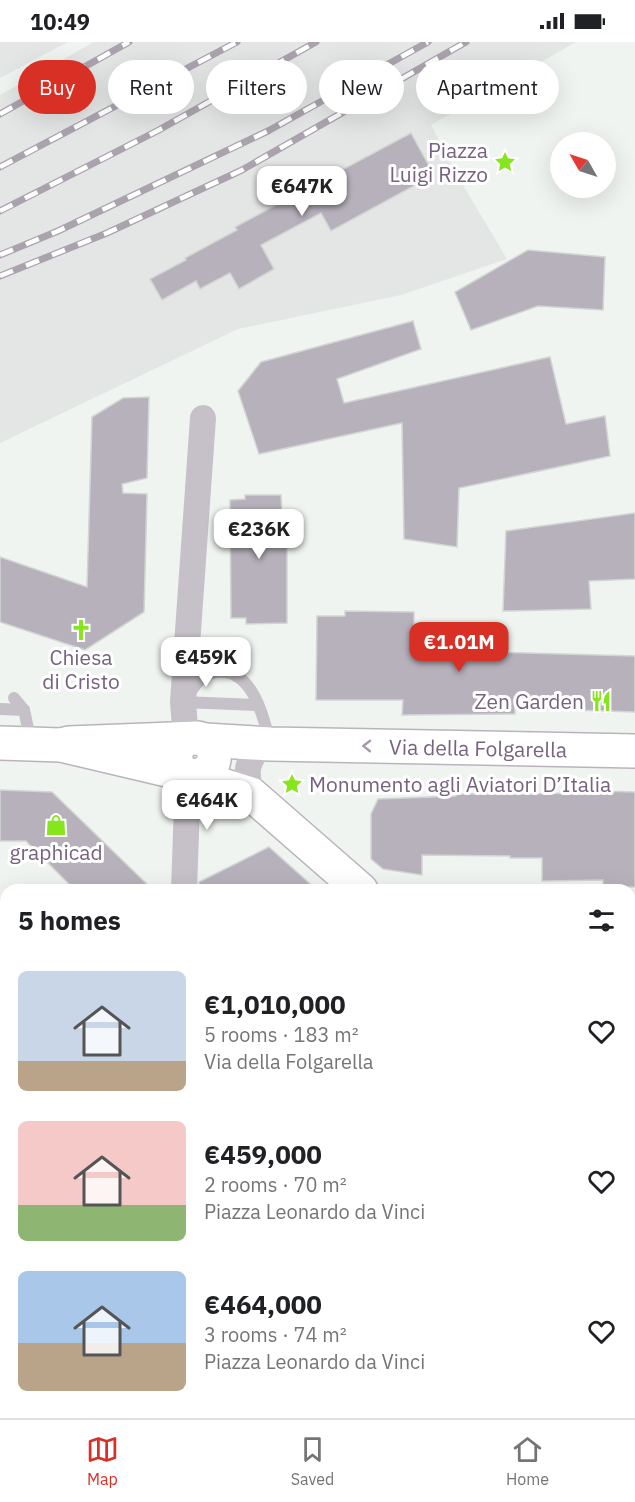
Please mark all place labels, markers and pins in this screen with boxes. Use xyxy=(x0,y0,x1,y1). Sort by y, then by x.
place label: Piazza Luigi Rizzo xyxy=(389,136,488,188)
place icon: Piazza Luigi Rizzo xyxy=(493,150,517,174)
pin: €647K xyxy=(260,166,344,217)
pin: €236K xyxy=(217,509,301,560)
church icon: Chiesa di Cristo xyxy=(69,618,93,642)
pin: €1.01M xyxy=(410,622,508,673)
pin: €459K xyxy=(164,637,248,688)
place label: Chiesa di Cristo xyxy=(42,643,120,695)
place label: Zen Garden xyxy=(474,687,584,715)
restaurant icon: Zen Garden xyxy=(589,689,613,713)
place label: Monumento agli Aviatori D’Italia xyxy=(309,770,611,798)
place icon: Monumento agli Aviatori D’Italia xyxy=(280,772,304,796)
pin: €464K xyxy=(165,780,249,831)
shop icon: graphicad xyxy=(44,813,68,837)
place label: graphicad xyxy=(9,838,103,866)

